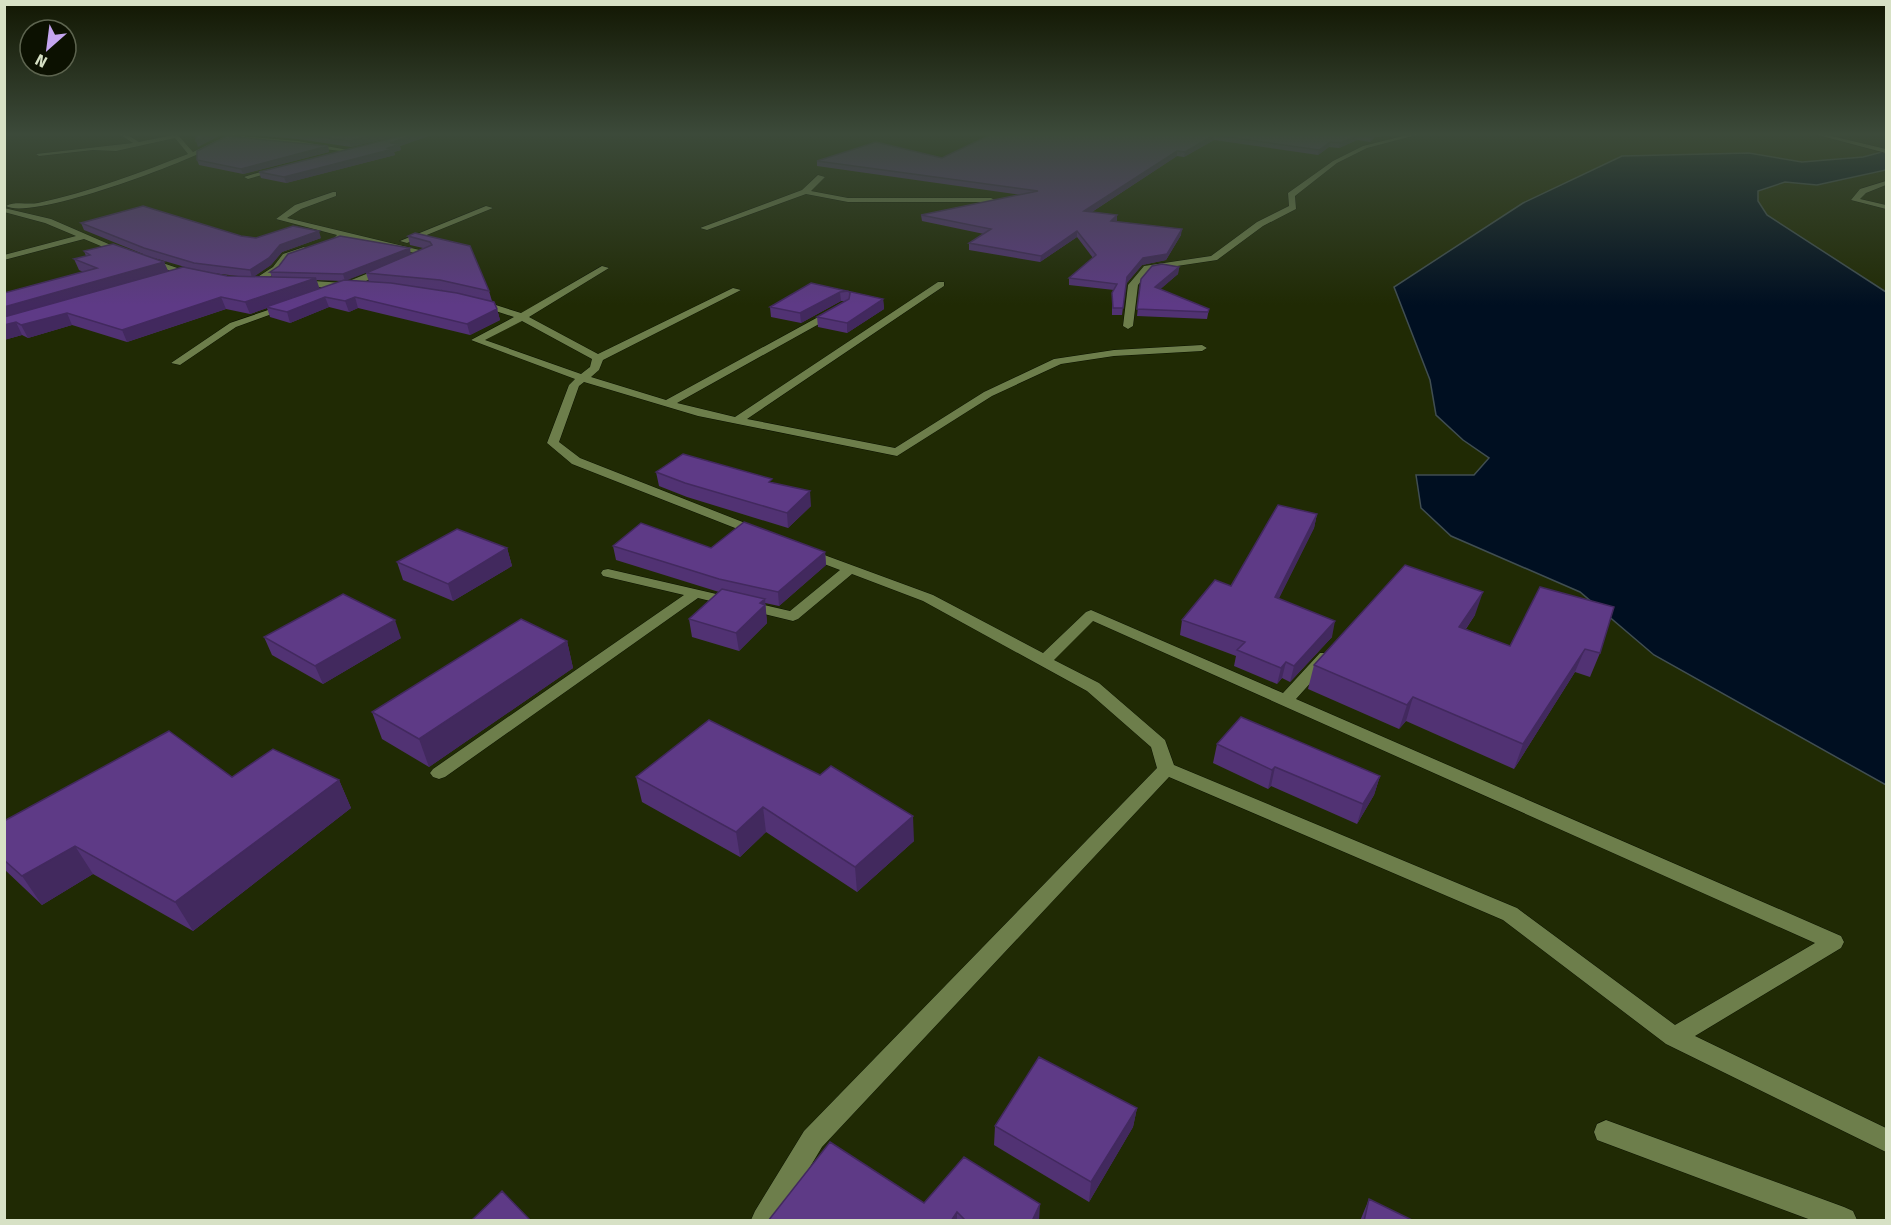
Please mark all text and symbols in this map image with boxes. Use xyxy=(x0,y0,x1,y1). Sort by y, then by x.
north arrow xyxy=(18,18,78,78)
text: N xyxy=(32,50,50,72)

